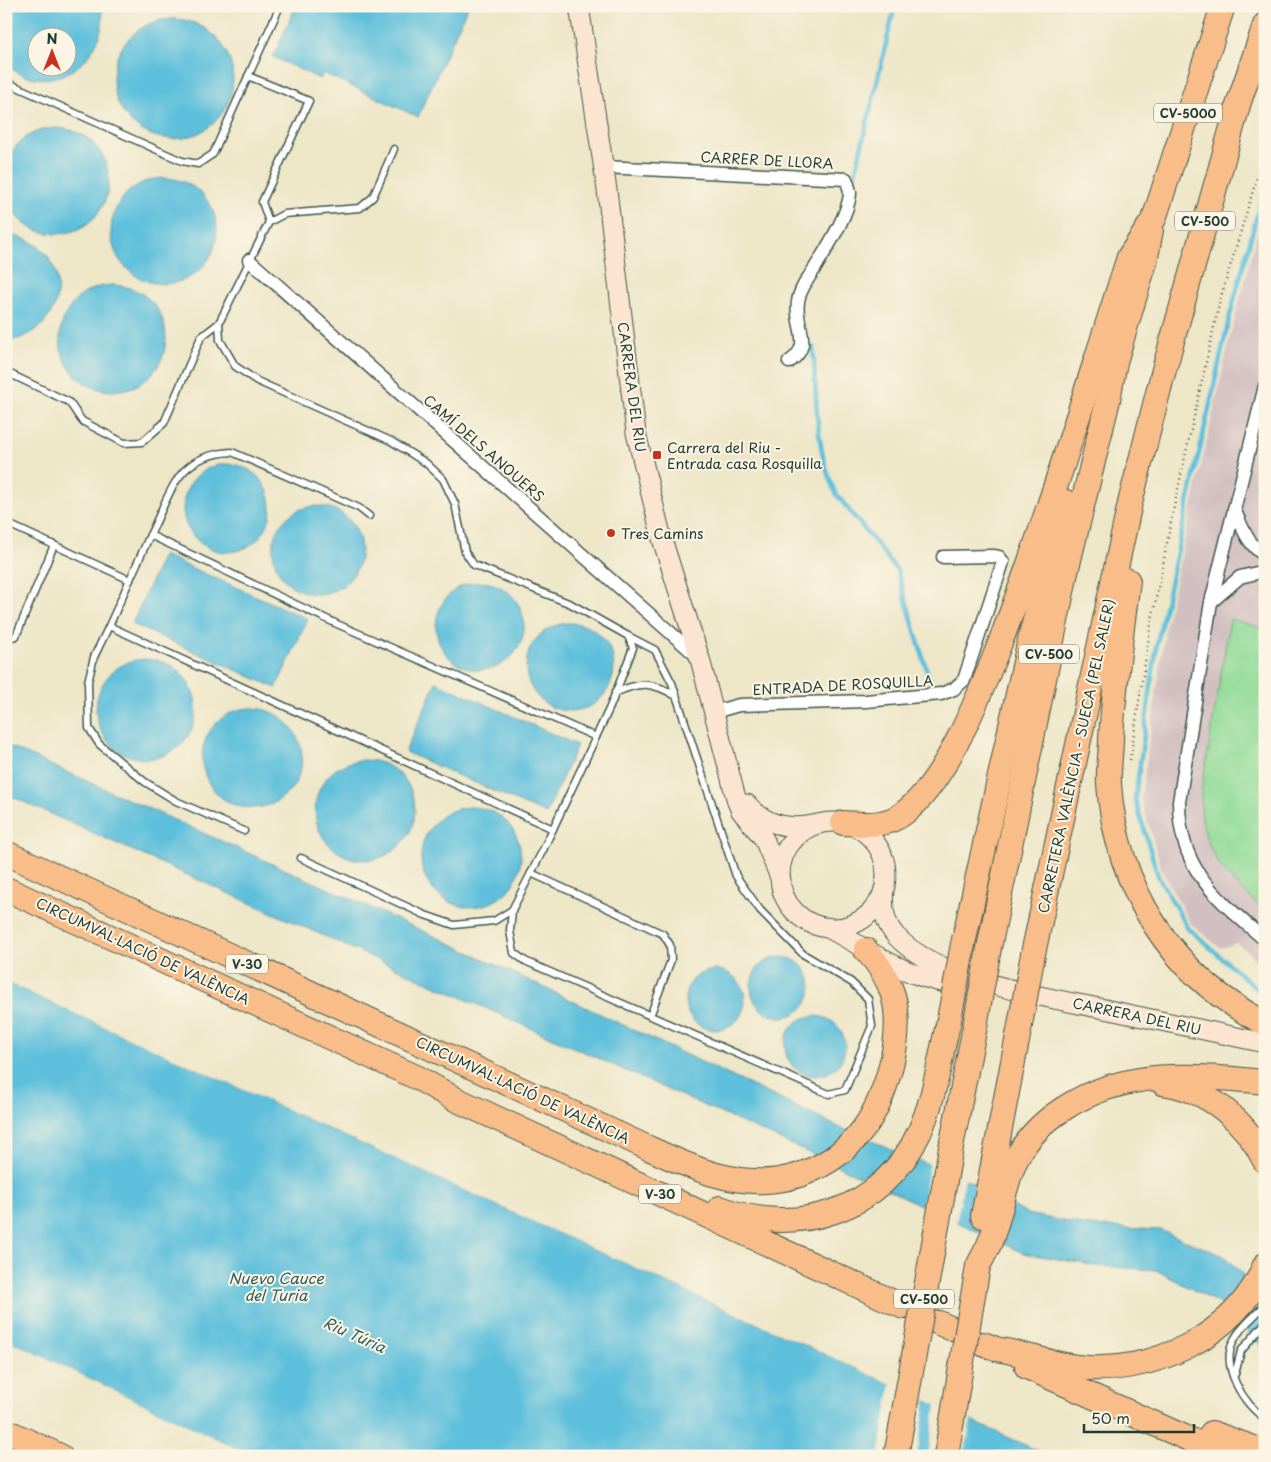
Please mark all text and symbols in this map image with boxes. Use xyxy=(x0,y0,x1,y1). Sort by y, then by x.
north arrow xyxy=(28,28,78,78)
text: N xyxy=(46,28,58,49)
road number: CV-5000 xyxy=(1154,104,1222,122)
street label: CARRER DE LLORA xyxy=(700,146,834,174)
road number: CV-500 xyxy=(1175,212,1235,230)
street label: CARRERA DEL RIU xyxy=(612,321,652,453)
street label: CAMÍ DELS ANOUERS xyxy=(419,389,549,507)
place label: Carrera del Riu - Entrada casa Rosquilla xyxy=(667,437,822,474)
marker: Carrera del Riu - Entrada casa Rosquilla xyxy=(651,449,663,461)
place label: Tres Camins xyxy=(621,523,703,544)
marker: Tres Camins xyxy=(605,527,617,539)
street label: CARRETERA VALÈNCIA - SUECA (PEL SALER) xyxy=(1032,597,1120,915)
road number: CV-500 xyxy=(1019,644,1079,664)
street label: ENTRADA DE ROSQUILLA xyxy=(752,670,934,700)
street label: CIRCUMVAL·LACIÓ DE VALÈNCIA xyxy=(33,892,254,1010)
road number: V-30 xyxy=(226,954,268,974)
street label: CARRERA DEL RIU xyxy=(1071,992,1203,1040)
street label: CIRCUMVAL·LACIÓ DE VALÈNCIA xyxy=(413,1031,634,1149)
road number: V-30 xyxy=(639,1184,681,1204)
water label: Nuevo Cauce del Turia xyxy=(228,1266,324,1306)
road number: CV-500 xyxy=(894,1290,954,1308)
water label: Riu Túria xyxy=(320,1310,390,1358)
scale bar xyxy=(1084,1402,1194,1434)
text: 50 m xyxy=(1091,1406,1130,1429)

